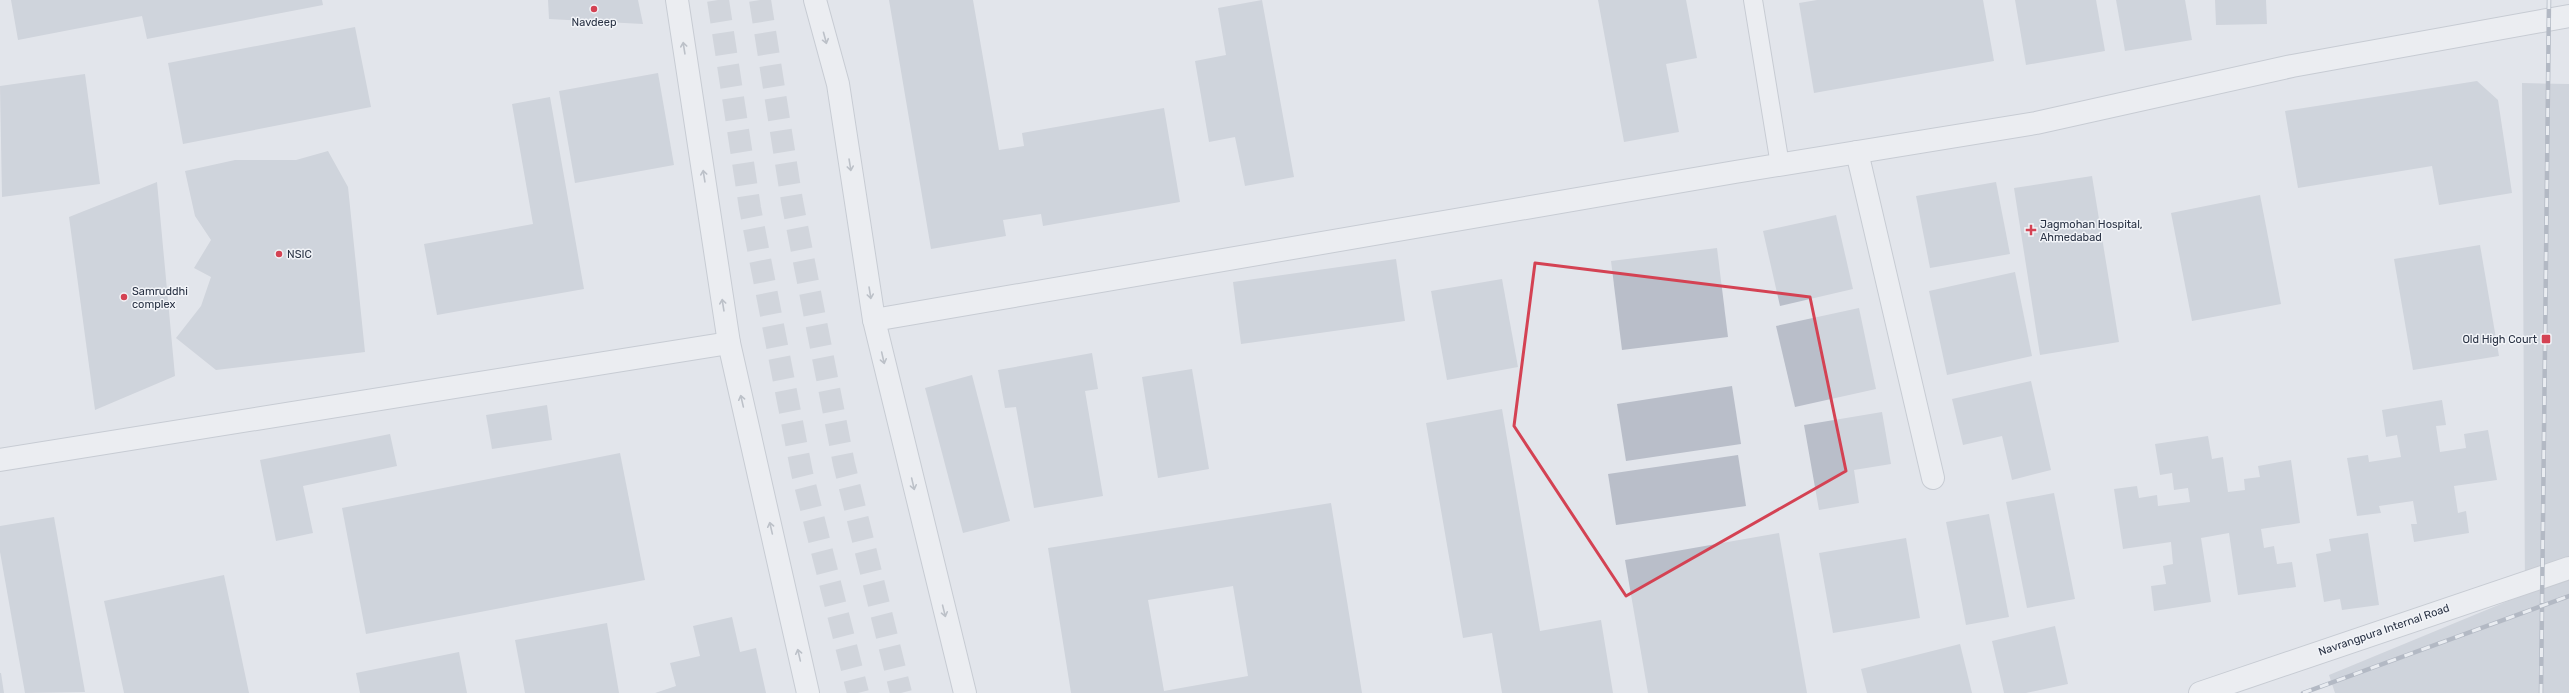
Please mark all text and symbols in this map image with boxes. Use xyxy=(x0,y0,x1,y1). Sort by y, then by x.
marker: Navdeep xyxy=(589,4,599,14)
place label: Navdeep xyxy=(572,16,616,29)
one-way arrow xyxy=(822,31,829,44)
one-way arrow xyxy=(680,41,688,54)
one-way arrow xyxy=(846,158,854,171)
one-way arrow xyxy=(700,170,708,183)
place label: Jagmohan Hospital, Ahmedabad xyxy=(2040,218,2143,244)
marker: Jagmohan Hospital, Ahmedabad xyxy=(2025,224,2037,236)
place label: NSIC xyxy=(287,248,312,261)
marker: NSIC xyxy=(274,249,284,259)
place label: Samruddhi complex xyxy=(132,285,188,311)
one-way arrow xyxy=(866,287,874,300)
marker: Samruddhi complex xyxy=(119,292,129,302)
one-way arrow xyxy=(719,299,727,312)
place label: Old High Court xyxy=(2462,333,2538,346)
marker: Old High Court xyxy=(2540,333,2552,345)
one-way arrow xyxy=(880,351,887,364)
one-way arrow xyxy=(738,395,746,408)
one-way arrow xyxy=(910,478,918,491)
one-way arrow xyxy=(766,522,774,535)
street label: Navrangpura Internal Road xyxy=(2317,601,2451,659)
one-way arrow xyxy=(941,604,948,617)
one-way arrow xyxy=(795,649,803,662)

